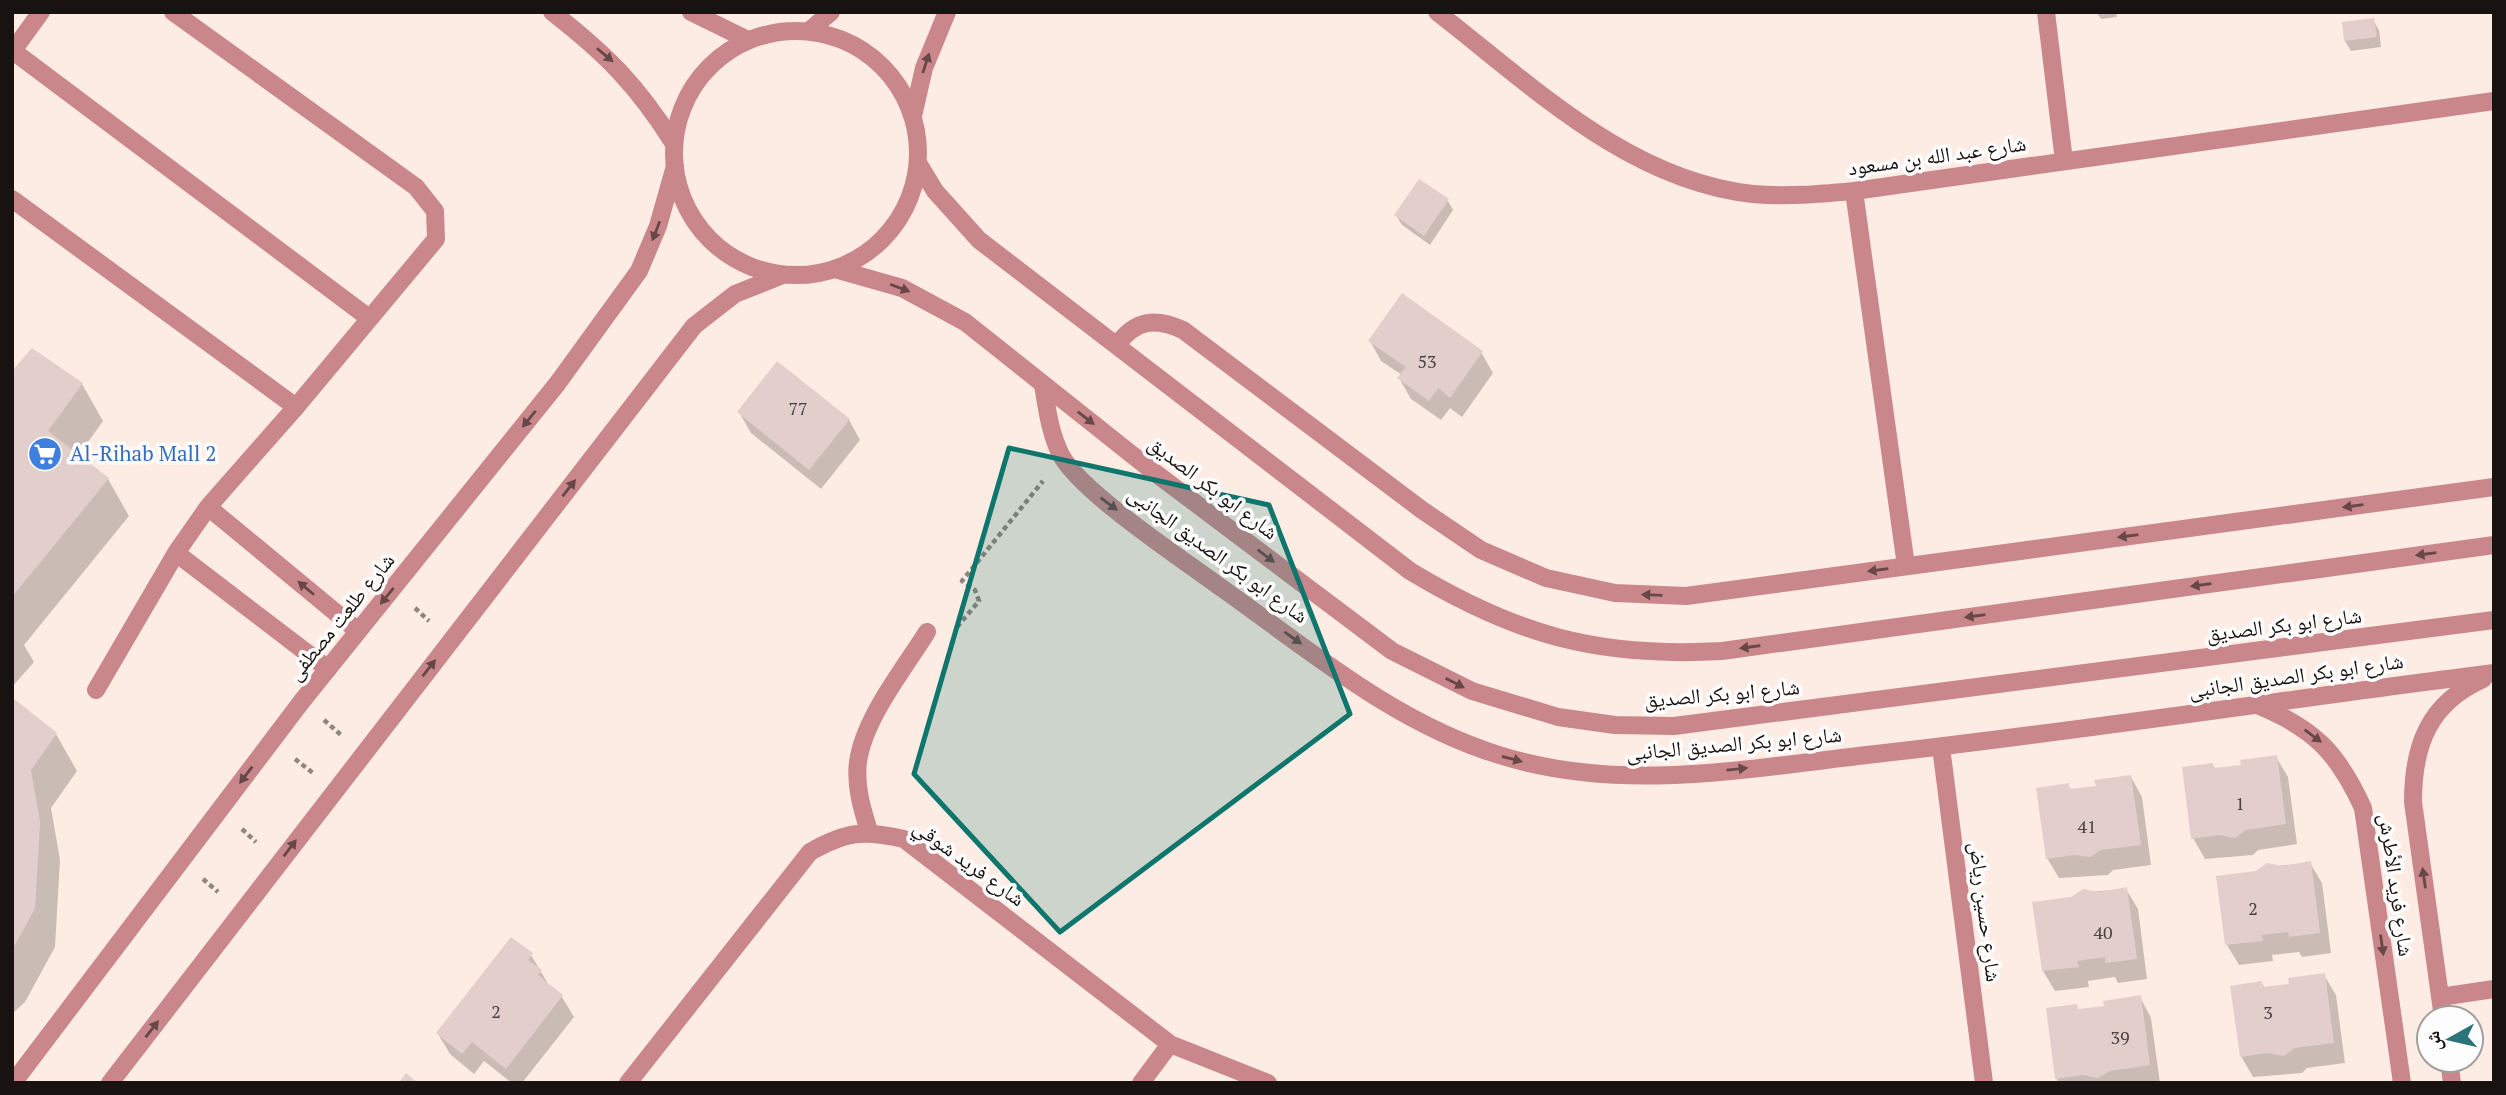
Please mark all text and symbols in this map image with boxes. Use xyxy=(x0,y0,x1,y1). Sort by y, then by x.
one-way arrow xyxy=(596,47,614,63)
one-way arrow xyxy=(921,52,932,73)
street label: شارع عبد الله بن مسعود xyxy=(1846,129,2028,181)
one-way arrow xyxy=(650,221,661,242)
one-way arrow xyxy=(890,283,911,294)
house number: 53 xyxy=(1417,349,1437,373)
house number: 77 xyxy=(788,396,808,420)
one-way arrow xyxy=(521,409,536,427)
one-way arrow xyxy=(1076,411,1094,426)
street label: شارع ابو بكر الصديق xyxy=(1143,429,1284,545)
supermarket icon: Al-Rihab Mall 2 xyxy=(26,435,64,473)
place label: Al-Rihab Mall 2 xyxy=(70,439,217,467)
one-way arrow xyxy=(561,479,575,497)
street label: شارع ابو بكر الصديق الجانبى xyxy=(1123,479,1314,629)
one-way arrow xyxy=(1100,496,1118,511)
one-way arrow xyxy=(2342,501,2364,512)
one-way arrow xyxy=(2117,531,2139,542)
street label: شارع طلعت مصطفى xyxy=(280,547,400,686)
one-way arrow xyxy=(1257,549,1275,563)
one-way arrow xyxy=(2415,549,2437,560)
one-way arrow xyxy=(1867,564,1889,575)
one-way arrow xyxy=(297,580,315,596)
one-way arrow xyxy=(2190,580,2212,591)
one-way arrow xyxy=(380,588,395,605)
one-way arrow xyxy=(1641,589,1663,600)
street label: شارع ابو بكر الصديق xyxy=(2205,601,2363,647)
one-way arrow xyxy=(1964,611,1986,622)
one-way arrow xyxy=(1284,631,1302,645)
one-way arrow xyxy=(1739,642,1761,653)
street label: شارع ابو بكر الصديق الجانبى xyxy=(2187,646,2405,704)
one-way arrow xyxy=(422,659,436,677)
street label: شارع ابو بكر الصديق xyxy=(1643,672,1801,714)
one-way arrow xyxy=(1445,677,1465,688)
street label: شارع ابو بكر الصديق الجانبى xyxy=(1625,720,1843,766)
one-way arrow xyxy=(2304,728,2322,742)
one-way arrow xyxy=(1501,754,1523,765)
one-way arrow xyxy=(1726,763,1748,774)
one-way arrow xyxy=(240,766,254,784)
house number: 1 xyxy=(2235,791,2245,815)
street label: شارع فريد شوقي xyxy=(906,812,1031,915)
street label: شارع فريد الأطرش xyxy=(2373,812,2421,958)
house number: 41 xyxy=(2077,814,2097,838)
one-way arrow xyxy=(283,839,297,857)
street label: شارع حسين رياض xyxy=(1964,840,2008,984)
one-way arrow xyxy=(2418,866,2429,888)
house number: 2 xyxy=(2248,896,2258,920)
house number: 40 xyxy=(2093,920,2113,944)
one-way arrow xyxy=(2377,934,2388,956)
house number: 2 xyxy=(491,999,501,1023)
house number: 3 xyxy=(2263,1000,2273,1024)
north arrow xyxy=(2415,1004,2485,1074)
one-way arrow xyxy=(145,1019,159,1038)
house number: 39 xyxy=(2110,1025,2130,1049)
text: ش xyxy=(2419,1030,2446,1053)

